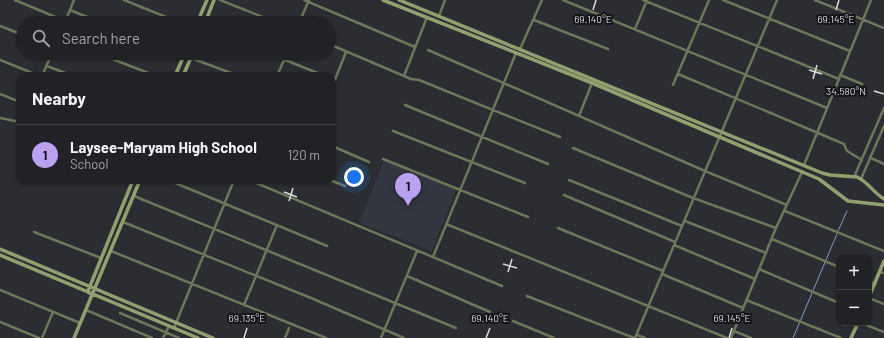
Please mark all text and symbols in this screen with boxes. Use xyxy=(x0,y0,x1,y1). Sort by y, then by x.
text: 69.140°E xyxy=(574,13,612,25)
text: 69.145°E xyxy=(817,13,855,25)
search box xyxy=(16,16,336,60)
icon: search xyxy=(30,27,52,49)
text: Search here xyxy=(62,29,140,47)
text: 34.580°N xyxy=(826,85,866,97)
text: Nearby xyxy=(32,88,86,108)
text: Laysee-Maryam High School xyxy=(70,138,257,156)
text: 1 xyxy=(43,147,47,163)
text: 120 m xyxy=(288,147,320,163)
text: School xyxy=(70,156,108,172)
your location xyxy=(344,167,364,187)
pin: 1 xyxy=(395,173,421,206)
map controls xyxy=(836,254,872,326)
button: + xyxy=(836,254,872,290)
button: − xyxy=(836,290,872,326)
text: 69.135°E xyxy=(229,312,265,324)
text: 69.140°E xyxy=(471,312,509,324)
text: 69.145°E xyxy=(713,312,751,324)

